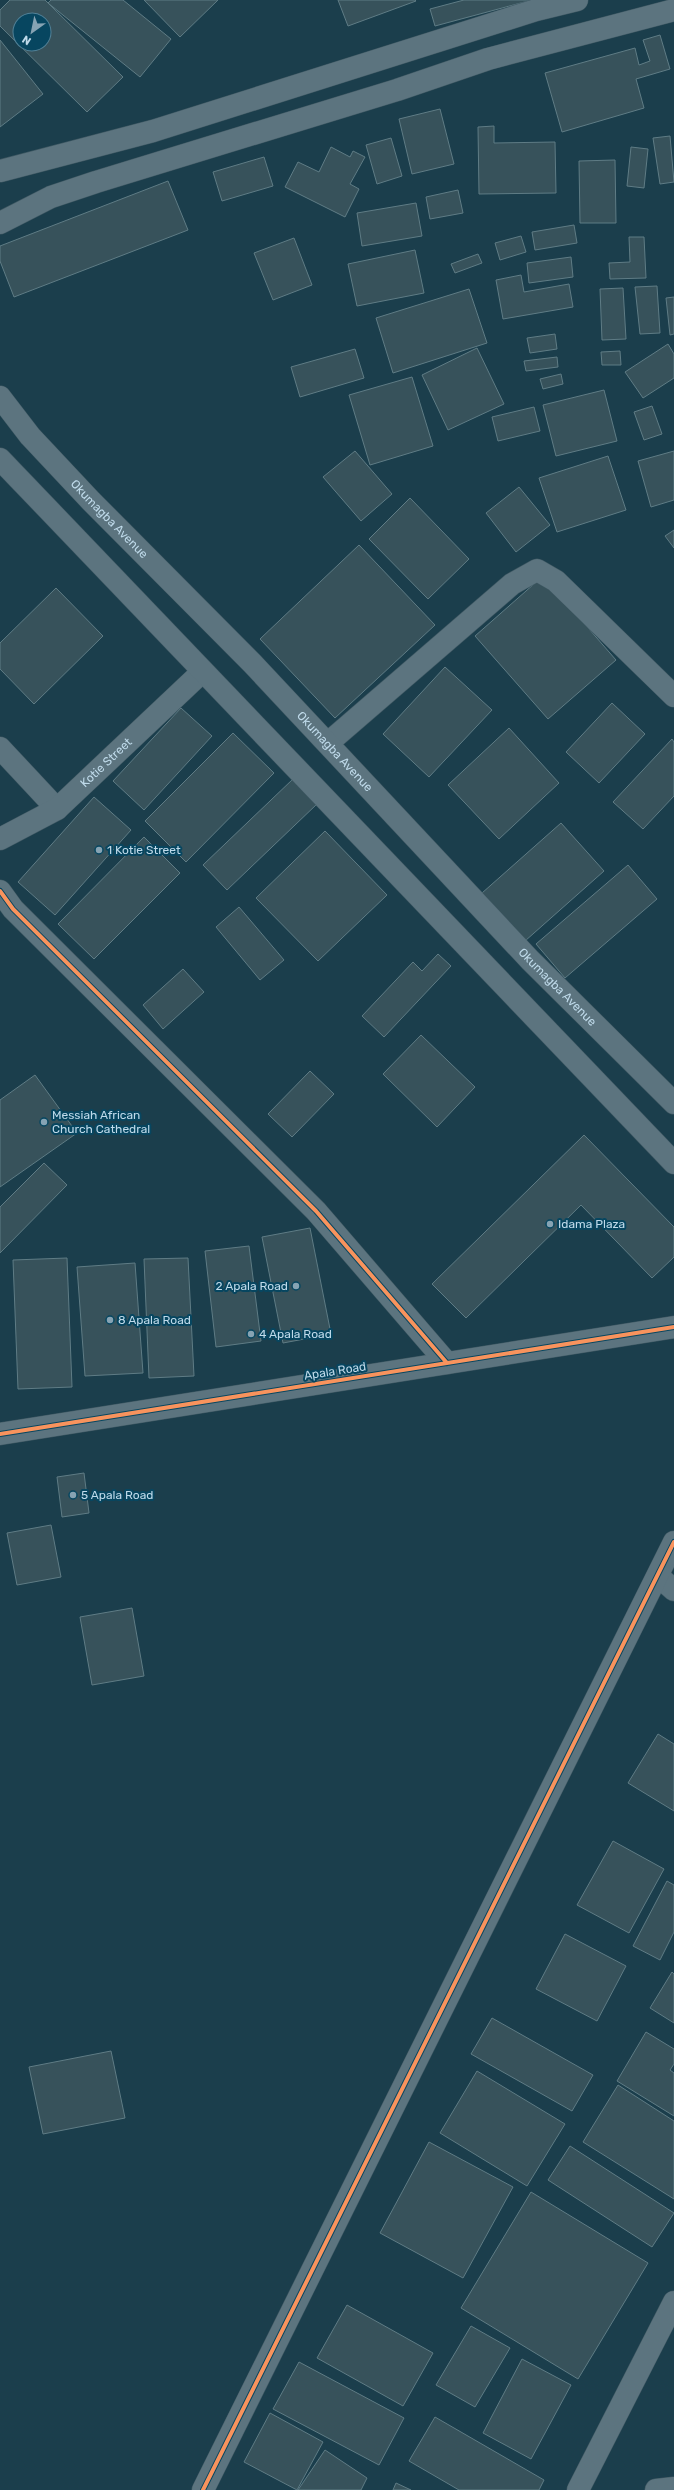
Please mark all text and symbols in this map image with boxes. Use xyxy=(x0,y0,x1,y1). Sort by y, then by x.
north arrow xyxy=(12,12,52,52)
text: N xyxy=(20,32,34,48)
street label: Okumagba Avenue xyxy=(68,477,151,561)
street label: Okumagba Avenue xyxy=(294,709,376,795)
street label: Kotie Street xyxy=(77,735,135,790)
place label: 1 Kotie Street xyxy=(107,843,181,857)
marker: 1 Kotie Street xyxy=(94,845,104,855)
street label: Okumagba Avenue xyxy=(515,945,599,1029)
place label: Messiah African Church Cathedral xyxy=(52,1108,150,1136)
marker: Messiah African Church Cathedral xyxy=(39,1117,49,1127)
place label: Idama Plaza xyxy=(558,1217,625,1231)
marker: Idama Plaza xyxy=(545,1219,555,1229)
place label: 2 Apala Road xyxy=(216,1279,288,1293)
marker: 2 Apala Road xyxy=(291,1281,301,1291)
place label: 8 Apala Road xyxy=(118,1313,191,1327)
marker: 8 Apala Road xyxy=(105,1315,115,1325)
place label: 4 Apala Road xyxy=(259,1327,332,1341)
marker: 4 Apala Road xyxy=(246,1329,256,1339)
street label: Apala Road xyxy=(303,1359,367,1383)
place label: 5 Apala Road xyxy=(81,1488,154,1502)
marker: 5 Apala Road xyxy=(68,1490,78,1500)

